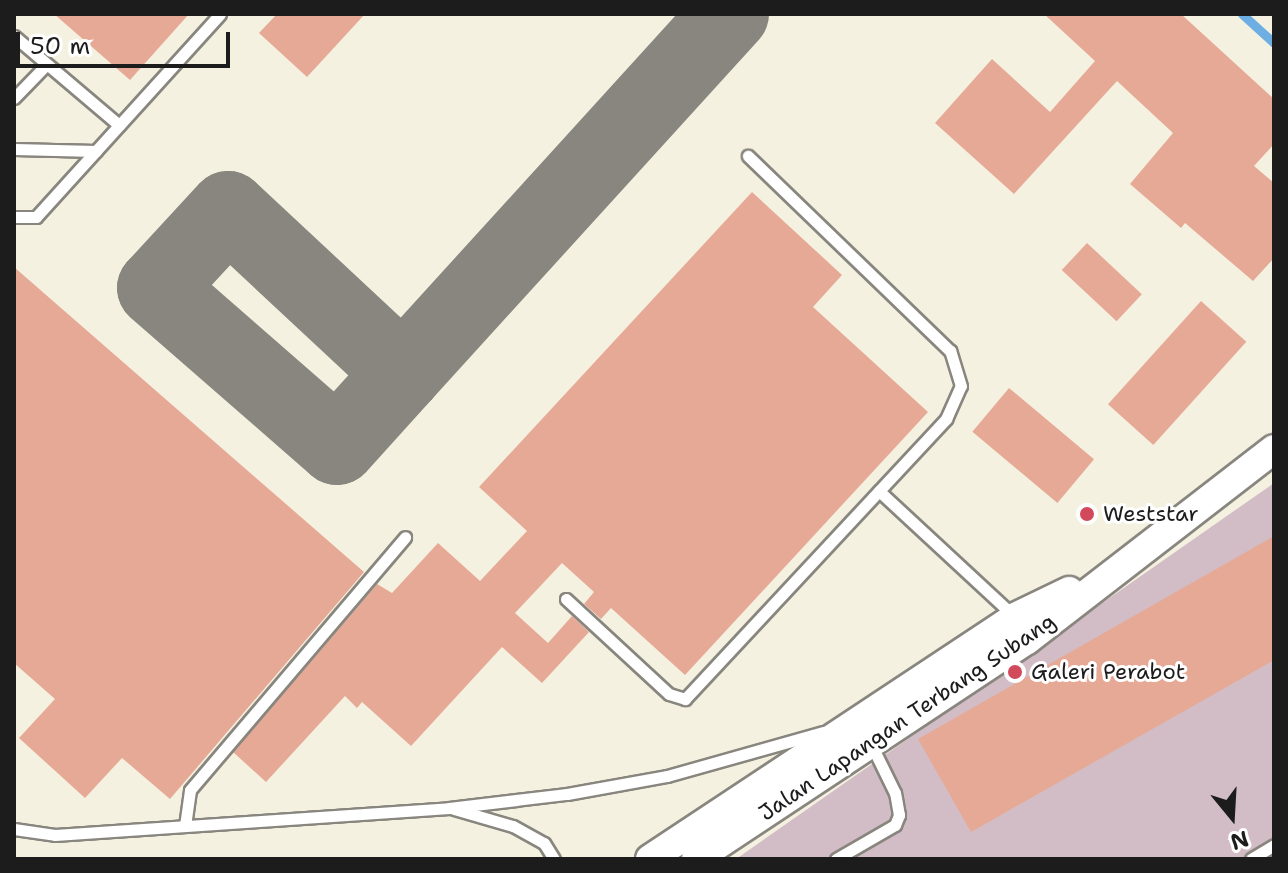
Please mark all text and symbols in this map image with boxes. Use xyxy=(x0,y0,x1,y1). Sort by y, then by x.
scale bar xyxy=(20,16,234,66)
text: 50 m xyxy=(30,30,90,62)
place label: Weststar xyxy=(1103,501,1199,527)
marker: Weststar xyxy=(1078,505,1096,523)
street label: Jalan Lapangan Terbang Subang xyxy=(754,608,1060,826)
place label: Galeri Perabot xyxy=(1031,659,1185,685)
marker: Galeri Perabot xyxy=(1006,663,1024,681)
north arrow xyxy=(1192,777,1272,857)
text: N xyxy=(1227,824,1252,857)

